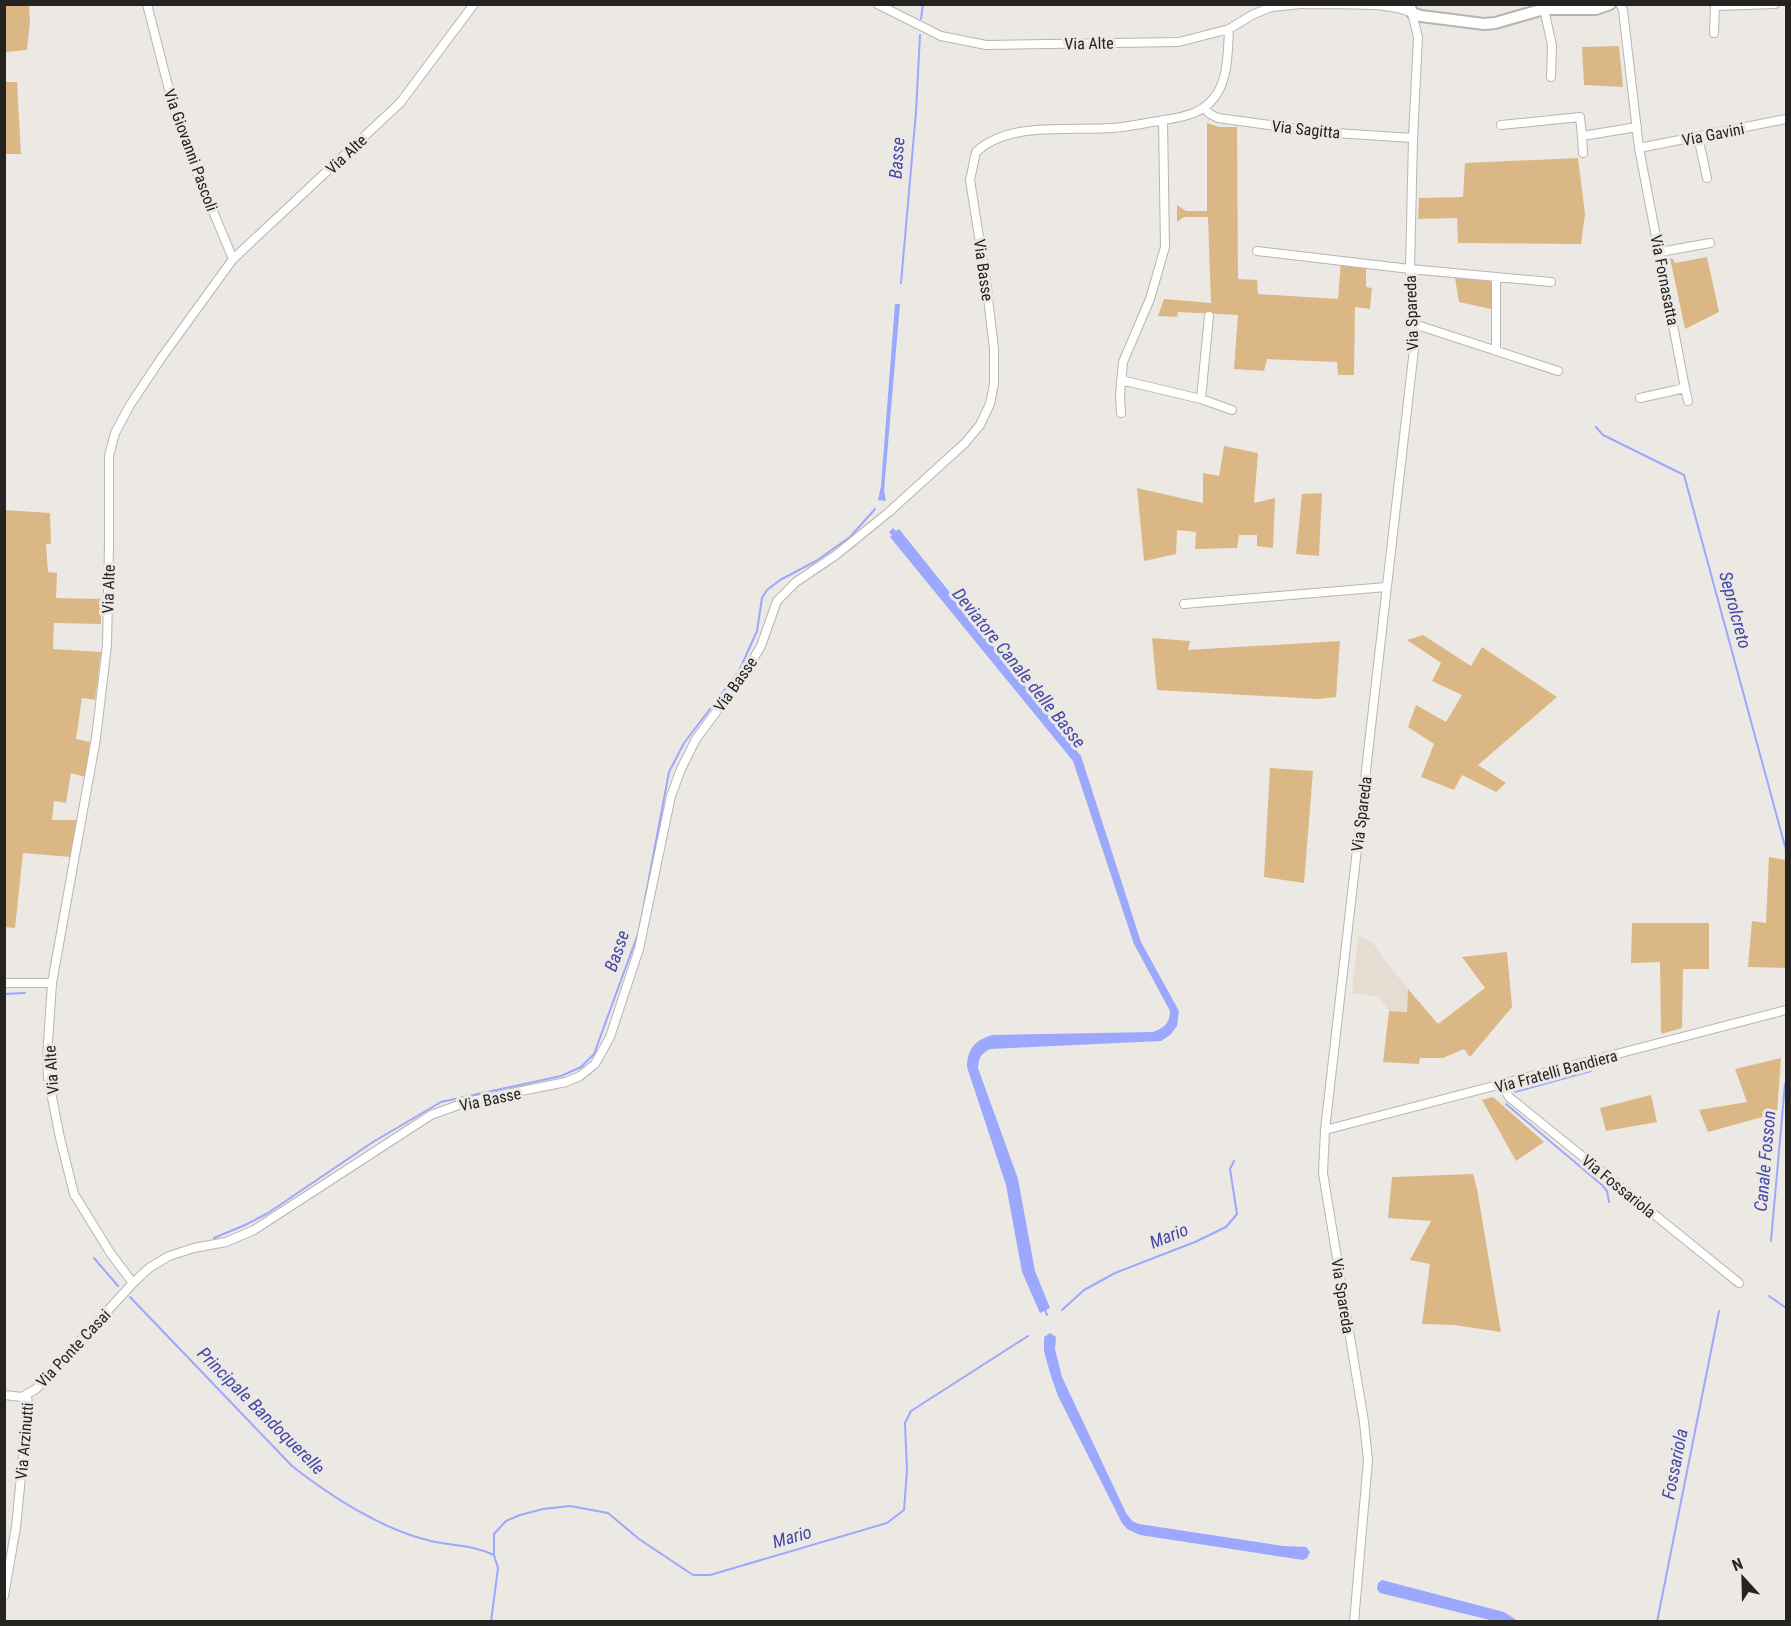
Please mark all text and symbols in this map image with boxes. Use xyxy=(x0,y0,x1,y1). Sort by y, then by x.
street label: Via Alte xyxy=(1064,34,1114,53)
street label: Via Giovanni Pascoli xyxy=(160,86,221,214)
street label: Via Sagitta xyxy=(1271,116,1341,143)
street label: Via Gavini xyxy=(1680,119,1746,150)
street label: Via Alte xyxy=(322,131,371,178)
water label: Basse xyxy=(885,136,908,180)
street label: Via Fornasatta xyxy=(1646,233,1683,327)
street label: Via Basse xyxy=(970,238,997,302)
street label: Via Spareda xyxy=(1401,275,1422,351)
street label: Via Alte xyxy=(98,564,119,614)
water label: Seprolcreto xyxy=(1715,569,1756,651)
water label: Deviatore Canale delle Basse xyxy=(948,584,1090,752)
street label: Via Basse xyxy=(710,653,761,715)
street label: Via Spareda xyxy=(1347,775,1376,853)
water label: Basse xyxy=(600,928,633,974)
street label: Via Alte xyxy=(40,1045,63,1095)
street label: Via Fratelli Bandiera xyxy=(1493,1046,1619,1097)
street label: Via Basse xyxy=(458,1084,523,1115)
water label: Canale Fosson xyxy=(1750,1109,1779,1212)
street label: Via Fossariola xyxy=(1578,1151,1660,1222)
water label: Mario xyxy=(1146,1218,1191,1253)
street label: Via Spareda xyxy=(1327,1257,1358,1335)
street label: Via Ponte Casai xyxy=(32,1305,114,1391)
water label: Principale Bandoquerelle xyxy=(193,1343,329,1479)
street label: Via Arzinutti xyxy=(12,1402,37,1480)
water label: Fossariola xyxy=(1657,1427,1692,1501)
water label: Mario xyxy=(770,1521,814,1552)
north arrow xyxy=(1713,1548,1773,1608)
text: N xyxy=(1729,1554,1746,1575)

